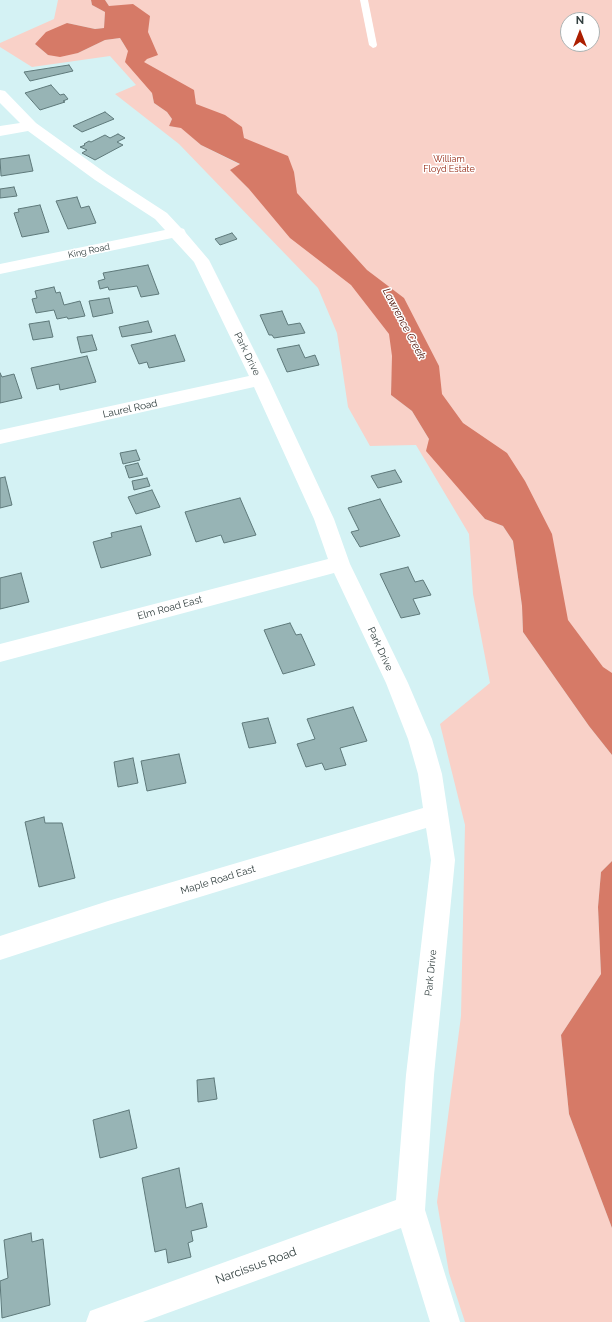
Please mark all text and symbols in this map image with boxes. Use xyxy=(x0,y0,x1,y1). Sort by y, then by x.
north arrow xyxy=(560,12,600,52)
text: N xyxy=(576,14,584,27)
park label: William Floyd Estate xyxy=(423,154,475,175)
street label: King Road xyxy=(67,241,111,261)
water label: Lawrence Creek xyxy=(380,286,428,362)
street label: Park Drive xyxy=(231,330,263,378)
street label: Laurel Road xyxy=(102,397,158,421)
street label: Elm Road East xyxy=(136,594,204,622)
street label: Park Drive xyxy=(365,625,395,673)
street label: Maple Road East xyxy=(179,863,257,897)
street label: Park Drive xyxy=(423,949,439,997)
street label: Narcissus Road xyxy=(213,1245,299,1287)

